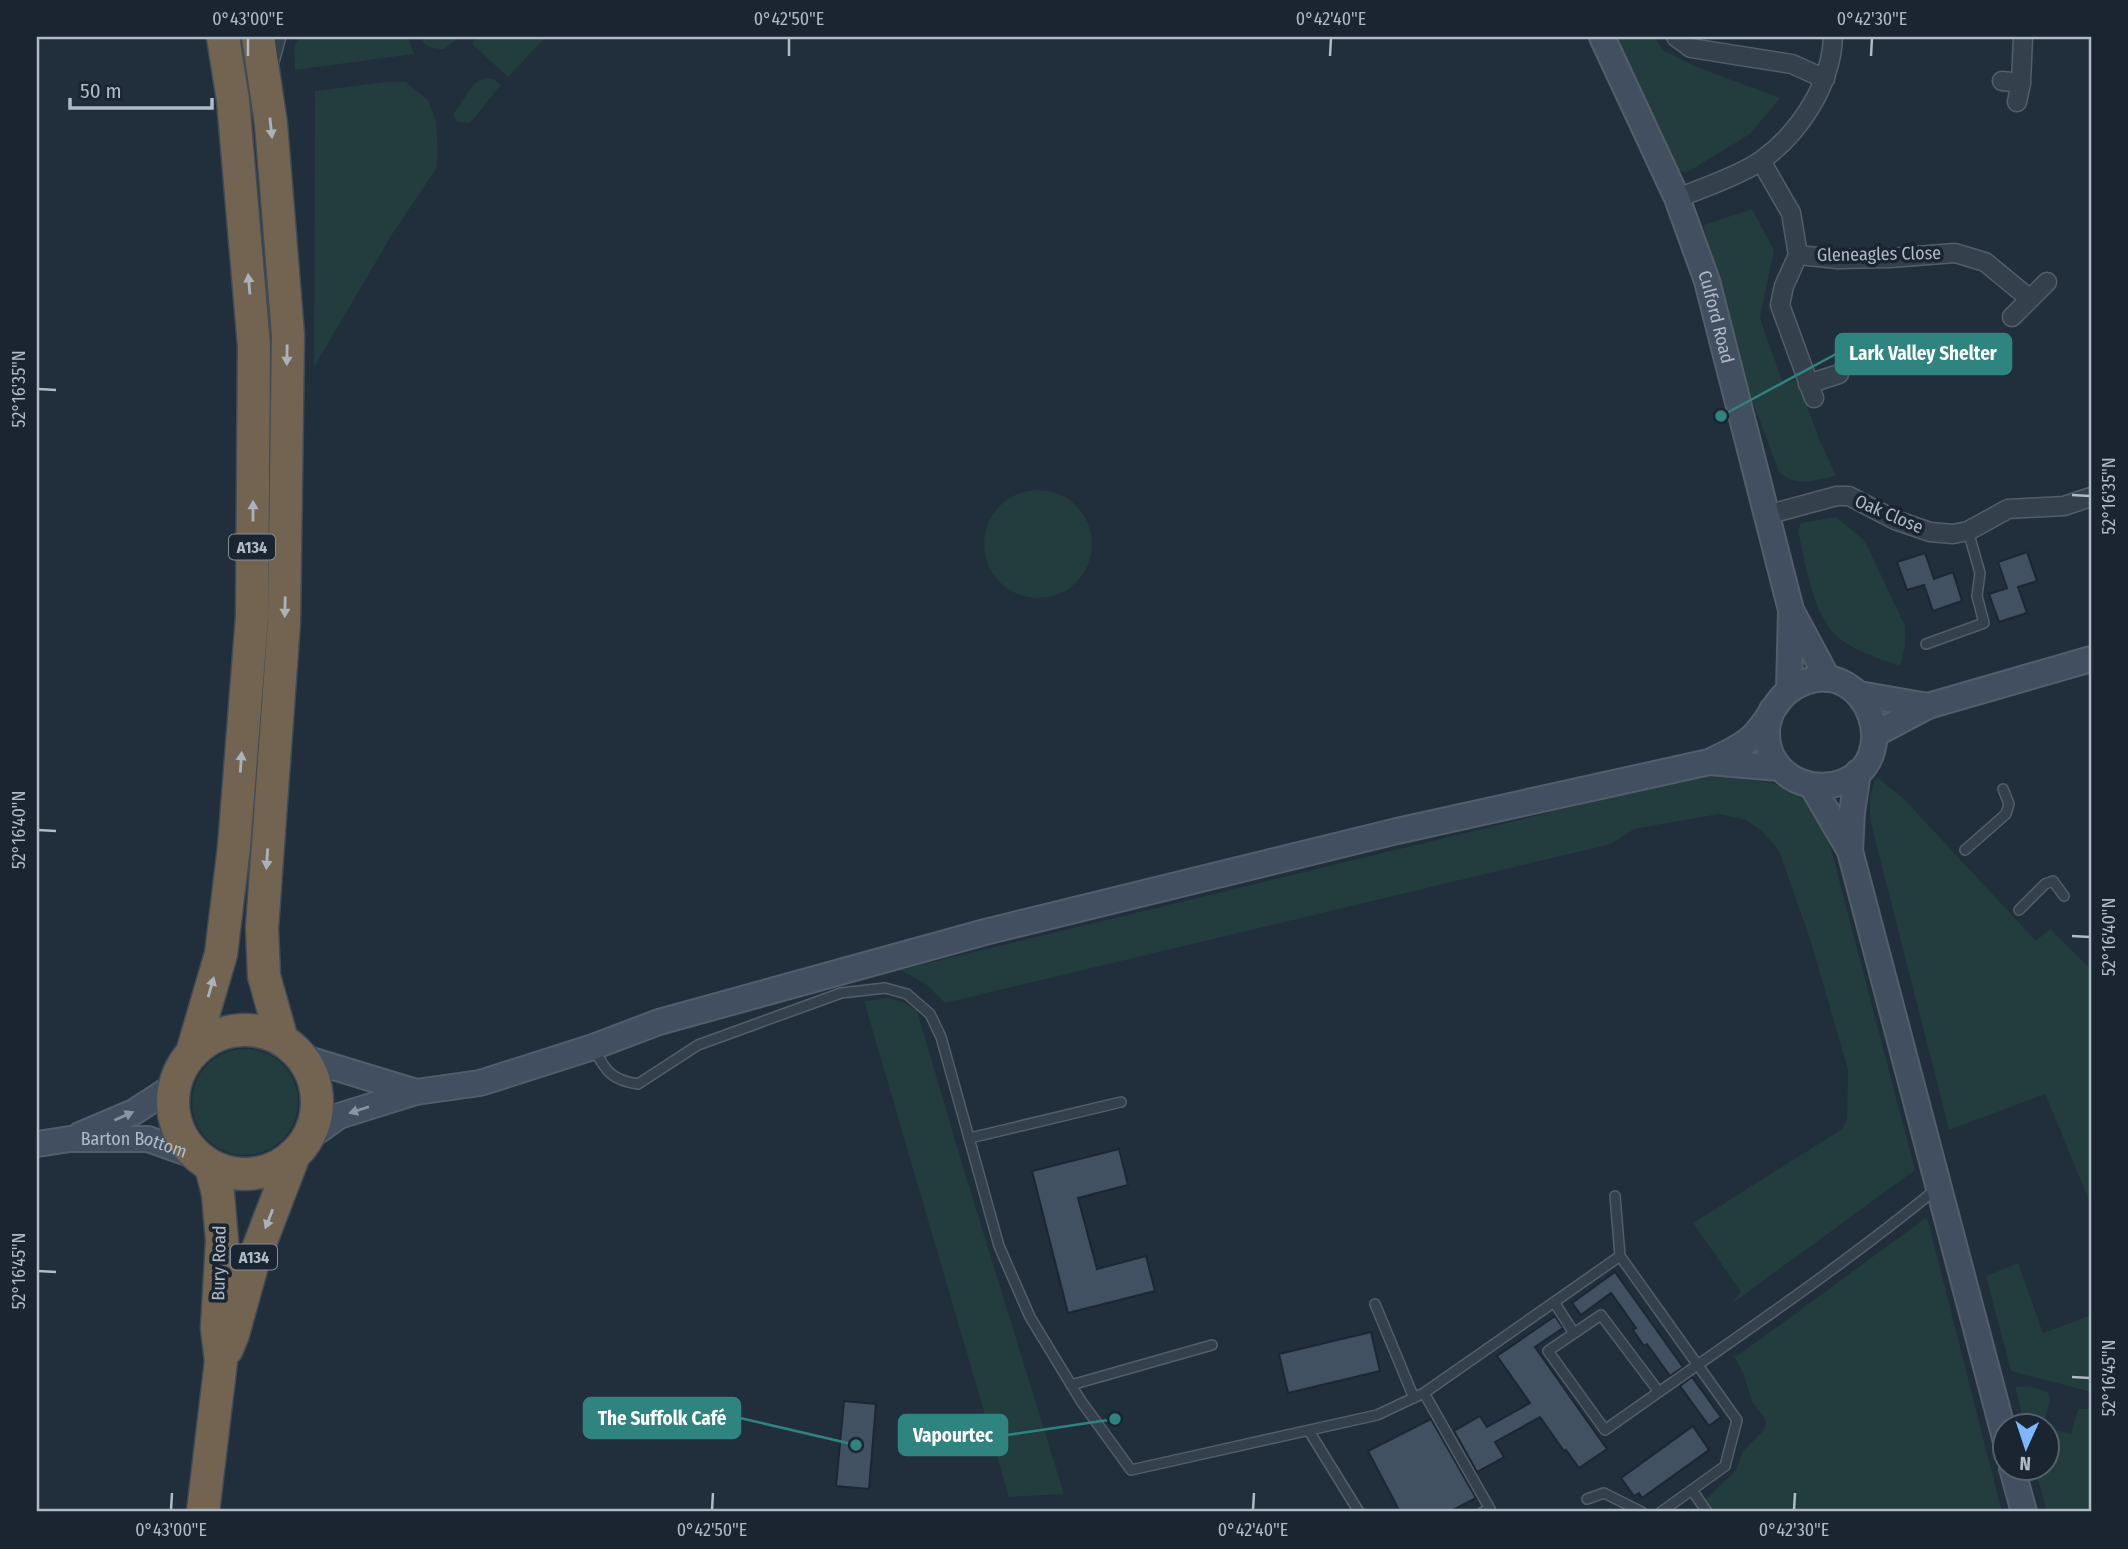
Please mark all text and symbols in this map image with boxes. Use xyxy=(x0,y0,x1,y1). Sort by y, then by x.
text: 0°43'00"E xyxy=(212,8,284,30)
text: 0°42'50"E xyxy=(754,8,824,30)
text: 0°42'40"E xyxy=(1296,8,1366,30)
text: 0°42'30"E xyxy=(1837,8,1907,30)
scale bar xyxy=(70,66,212,110)
text: 50 m xyxy=(80,78,122,104)
one-way arrow xyxy=(266,118,277,140)
street label: Gleneagles Close xyxy=(1817,242,1941,266)
street label: Culford Road xyxy=(1693,268,1739,366)
one-way arrow xyxy=(243,272,254,294)
callout: Lark Valley Shelter xyxy=(1836,334,2011,374)
text: Lark Valley Shelter xyxy=(1849,342,1998,365)
one-way arrow xyxy=(281,345,293,367)
text: 52°16'35"N xyxy=(8,350,30,428)
text: 52°16'35"N xyxy=(2098,457,2120,535)
street label: Oak Close xyxy=(1851,490,1927,538)
one-way arrow xyxy=(247,500,259,522)
road number: A134 xyxy=(229,534,275,560)
one-way arrow xyxy=(279,597,290,619)
one-way arrow xyxy=(236,751,247,773)
text: 52°16'40"N xyxy=(8,791,30,869)
one-way arrow xyxy=(261,848,272,870)
text: 52°16'40"N xyxy=(2098,898,2120,976)
one-way arrow xyxy=(206,977,216,998)
one-way arrow xyxy=(348,1105,369,1115)
one-way arrow xyxy=(114,1110,134,1122)
street label: Barton Bottom xyxy=(81,1127,190,1163)
one-way arrow xyxy=(264,1208,275,1229)
street label: Bury Road xyxy=(207,1225,231,1301)
text: 52°16'45"N xyxy=(8,1233,30,1309)
road number: A134 xyxy=(231,1245,277,1270)
text: 52°16'45"N xyxy=(2098,1340,2120,1416)
callout: The Suffolk Café xyxy=(584,1398,740,1438)
text: The Suffolk Café xyxy=(598,1407,727,1430)
north arrow xyxy=(1992,1412,2062,1482)
callout: Vapourtec xyxy=(899,1415,1007,1455)
text: Vapourtec xyxy=(912,1424,994,1447)
text: N xyxy=(2019,1452,2031,1475)
text: 0°43'00"E xyxy=(135,1519,207,1541)
text: 0°42'50"E xyxy=(677,1519,747,1541)
text: 0°42'40"E xyxy=(1218,1519,1288,1541)
text: 0°42'30"E xyxy=(1759,1519,1829,1541)

